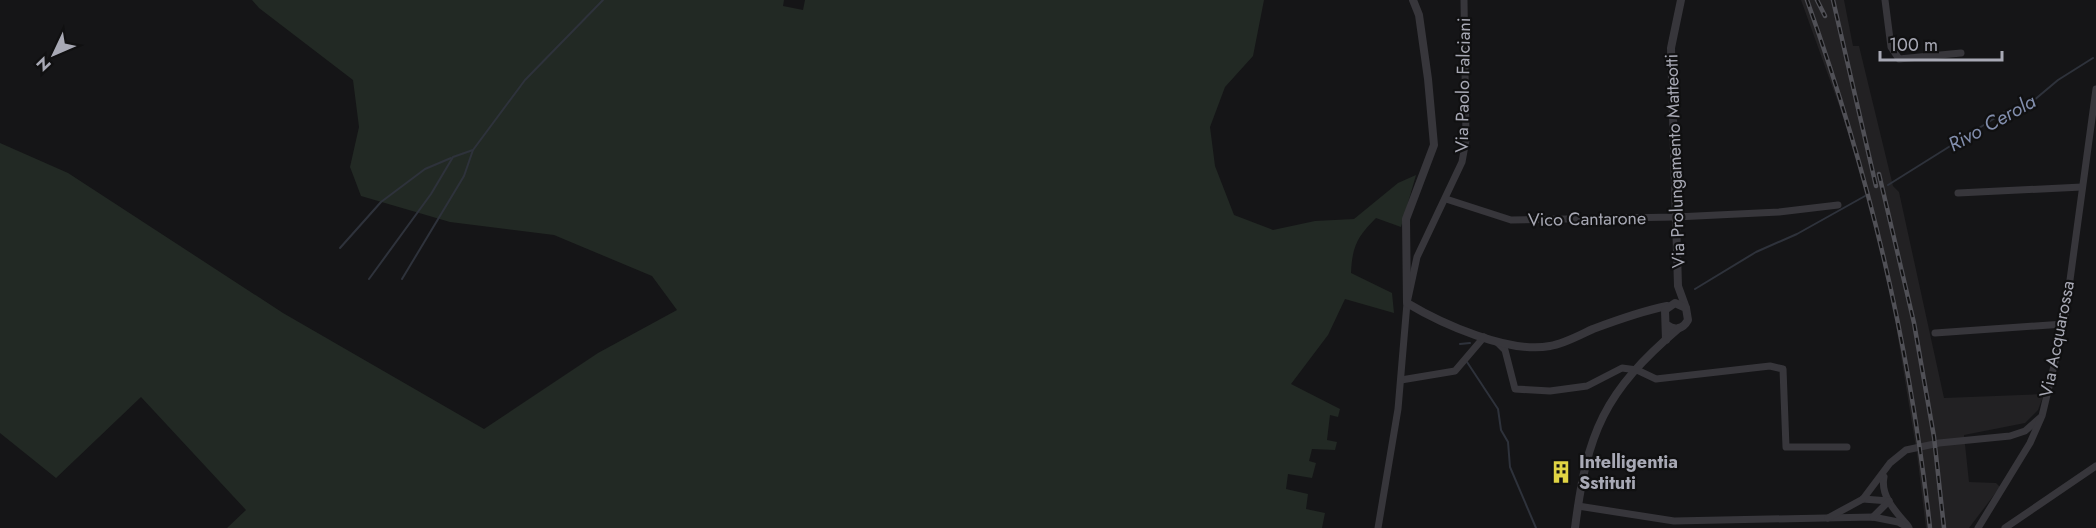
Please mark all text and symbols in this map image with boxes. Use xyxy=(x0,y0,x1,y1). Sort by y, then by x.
street label: Via Paolo Falciani xyxy=(1449,17,1477,153)
north arrow xyxy=(24,24,84,84)
scale bar xyxy=(1880,24,2002,62)
text: 100 m xyxy=(1889,32,1938,58)
text: N xyxy=(31,52,56,77)
street label: Via Prolungamento Matteotti xyxy=(1658,53,1692,269)
water label: Rivo Cerola xyxy=(1943,87,2041,159)
street label: Vico Cantarone xyxy=(1528,205,1646,233)
street label: Via Acquarossa xyxy=(2033,278,2081,400)
place label: Intelligentia Sstituti xyxy=(1579,449,1678,496)
building icon: Intelligentia Sstituti xyxy=(1548,459,1574,485)

